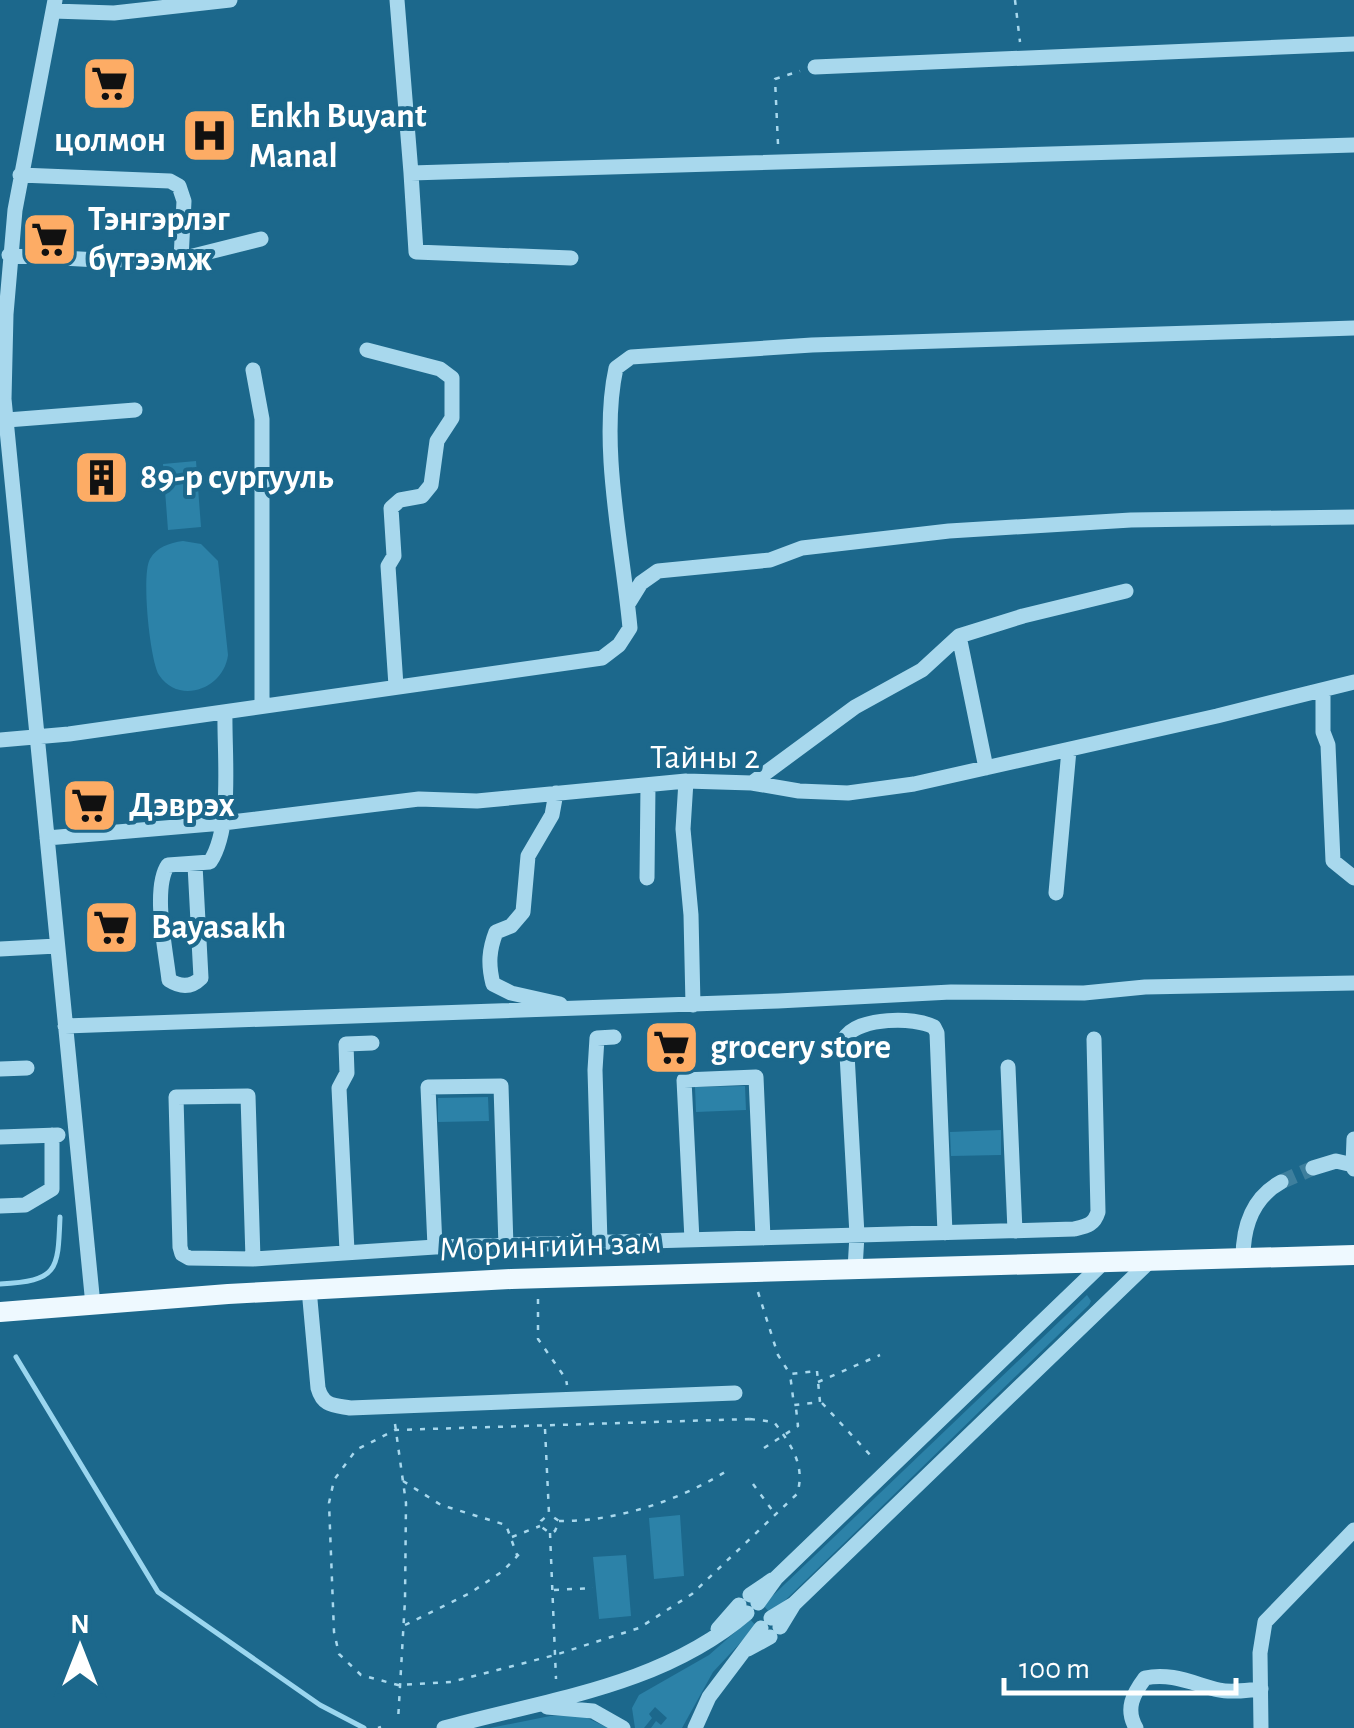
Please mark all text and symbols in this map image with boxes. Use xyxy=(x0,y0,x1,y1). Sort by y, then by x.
supermarket icon: цолмон xyxy=(80,54,140,114)
place label: Enkh Buyant Manal xyxy=(249,99,427,174)
hospital icon: Enkh Buyant Manal xyxy=(180,106,240,166)
place label: цолмон xyxy=(54,123,166,158)
place label: Тэнгэрлэг бүтээмж xyxy=(88,202,230,277)
supermarket icon: Тэнгэрлэг бүтээмж xyxy=(19,209,79,269)
building icon: 89-р сургууль xyxy=(71,447,131,507)
place label: 89-р сургууль xyxy=(140,460,333,495)
street label: Тайны 2 xyxy=(650,740,760,775)
supermarket icon: Дэврэх xyxy=(60,775,120,835)
place label: Дэврэх xyxy=(129,788,235,823)
supermarket icon: Bayasakh xyxy=(82,897,142,957)
place label: Bayasakh xyxy=(151,910,286,945)
supermarket icon: grocery store xyxy=(641,1017,701,1077)
place label: grocery store xyxy=(710,1030,891,1065)
street label: Морингийн зам xyxy=(438,1225,662,1267)
north arrow xyxy=(30,1598,130,1698)
text: N xyxy=(70,1611,90,1639)
scale bar xyxy=(1004,1633,1236,1695)
text: 100 m xyxy=(1019,1654,1090,1684)

